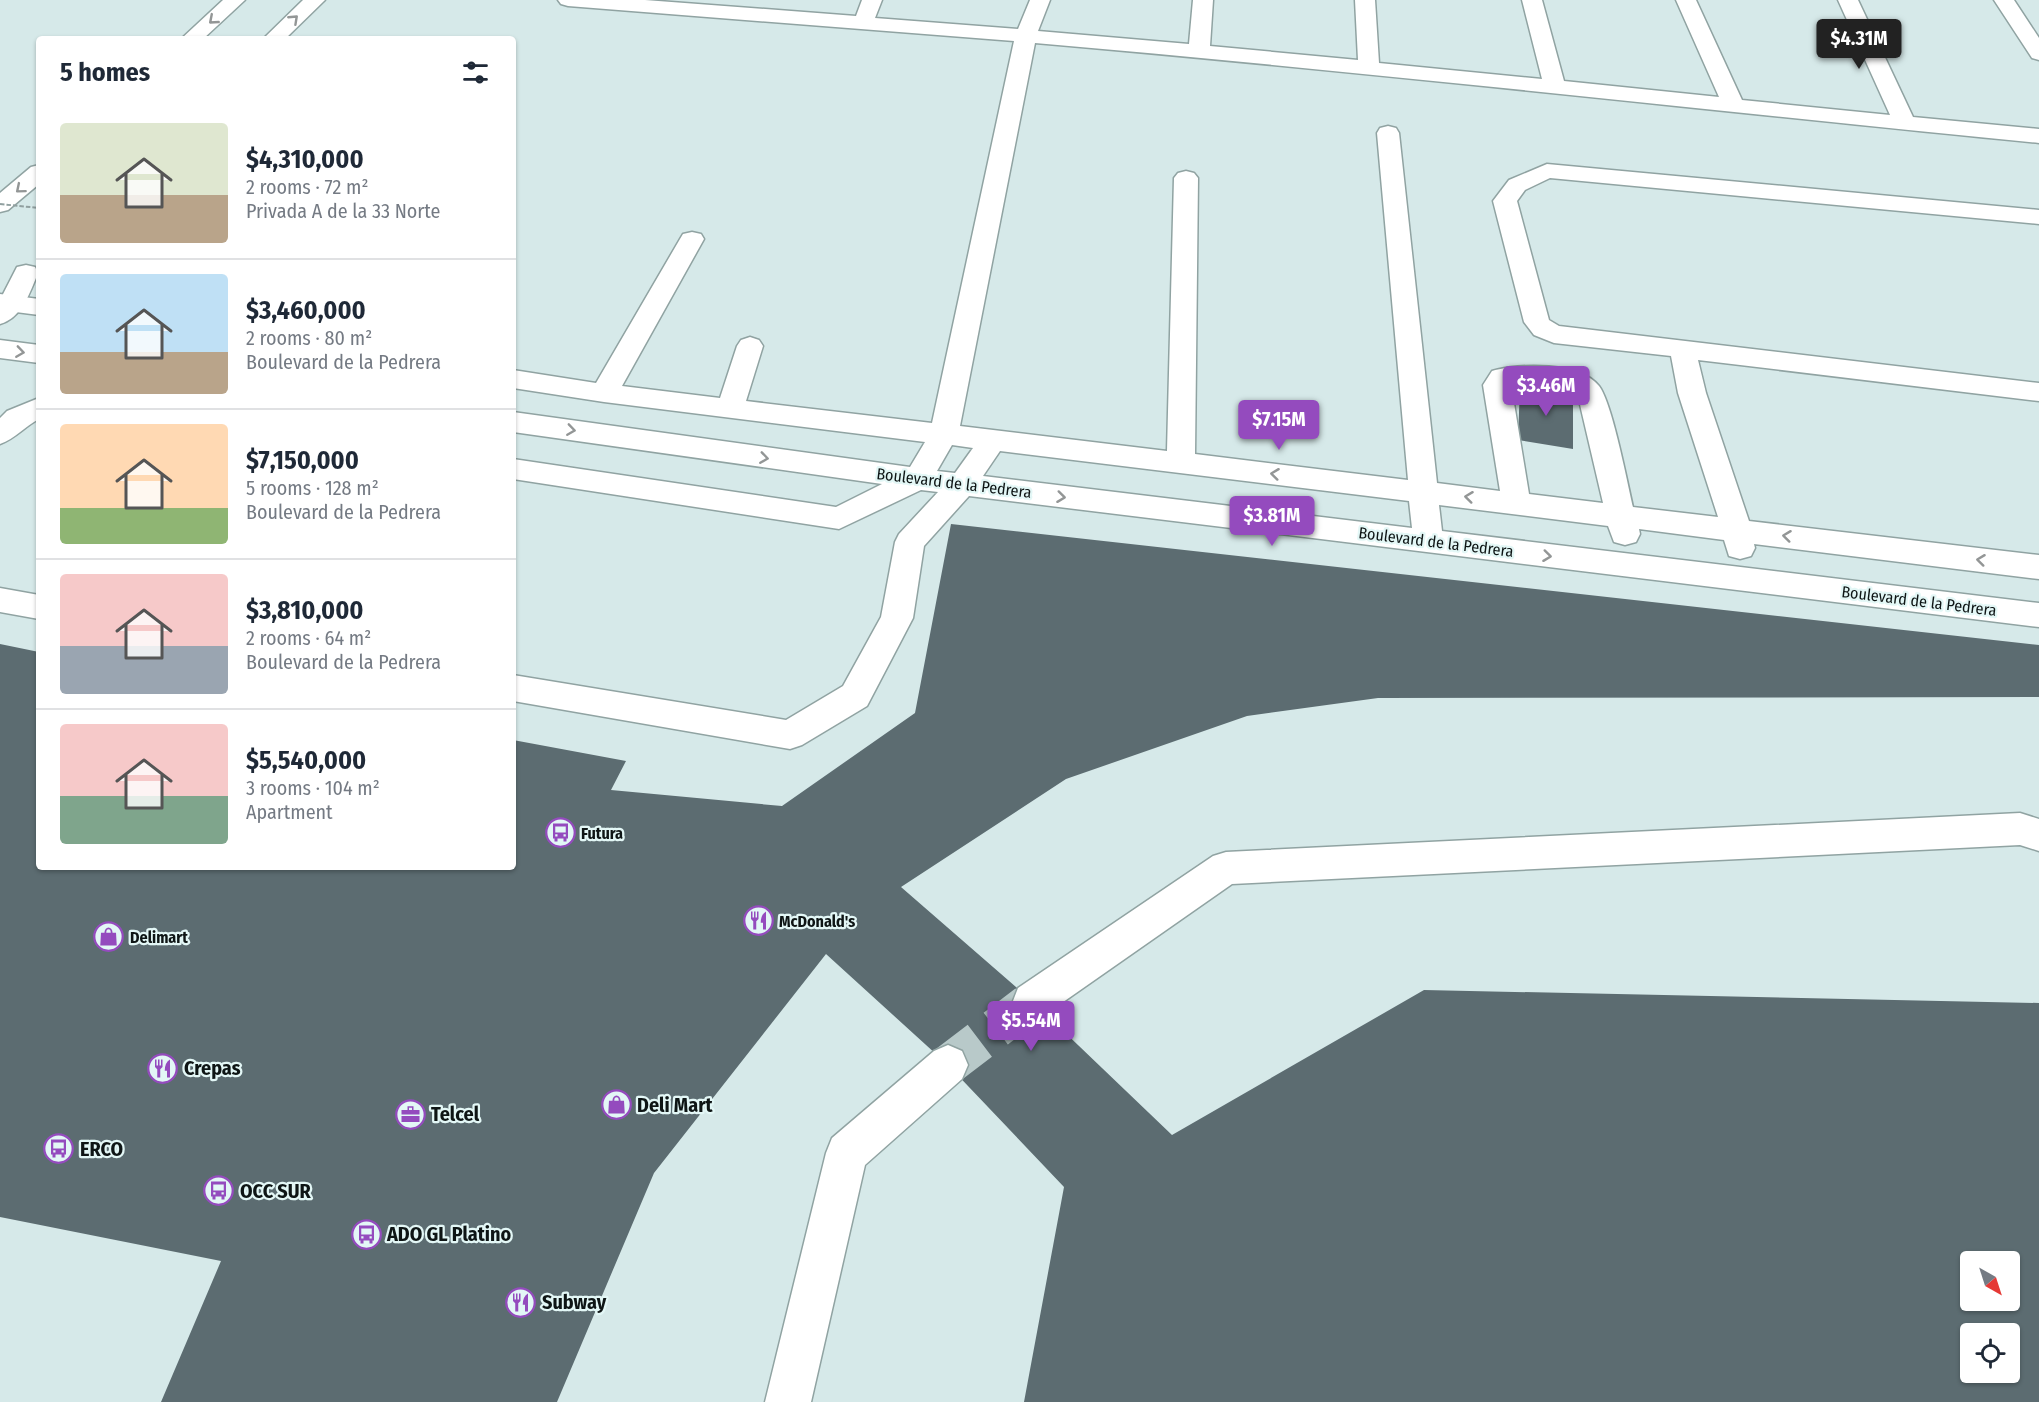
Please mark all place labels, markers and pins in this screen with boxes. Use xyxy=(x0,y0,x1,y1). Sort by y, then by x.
pin: $4.31M xyxy=(1810,19,1908,70)
pin: $3.46M xyxy=(1497,366,1595,417)
pin: $7.15M xyxy=(1230,400,1328,451)
pin: $3.81M xyxy=(1223,496,1321,547)
bus stop icon: Futura xyxy=(544,817,576,849)
place label: Futura xyxy=(581,824,623,843)
restaurant icon: McDonald's xyxy=(742,905,774,937)
place label: McDonald's xyxy=(779,912,855,931)
shop icon: Delimart xyxy=(93,921,125,953)
place label: Delimart xyxy=(130,928,188,947)
pin: $5.54M xyxy=(982,1001,1080,1052)
restaurant icon: Crepas xyxy=(147,1052,179,1084)
place label: Crepas xyxy=(184,1056,241,1080)
shop icon: Deli Mart xyxy=(600,1089,632,1121)
place label: Deli Mart xyxy=(637,1093,713,1117)
office icon: Telcel xyxy=(394,1098,426,1130)
place label: Telcel xyxy=(431,1102,480,1126)
bus stop icon: ERCO xyxy=(43,1133,75,1165)
place label: ERCO xyxy=(80,1137,123,1161)
bus stop icon: OCC SUR xyxy=(203,1175,235,1207)
place label: OCC SUR xyxy=(240,1179,311,1203)
bus stop icon: ADO GL Platino xyxy=(350,1218,382,1250)
place label: ADO GL Platino xyxy=(386,1222,511,1246)
restaurant icon: Subway xyxy=(505,1286,537,1318)
place label: Subway xyxy=(542,1290,607,1314)

